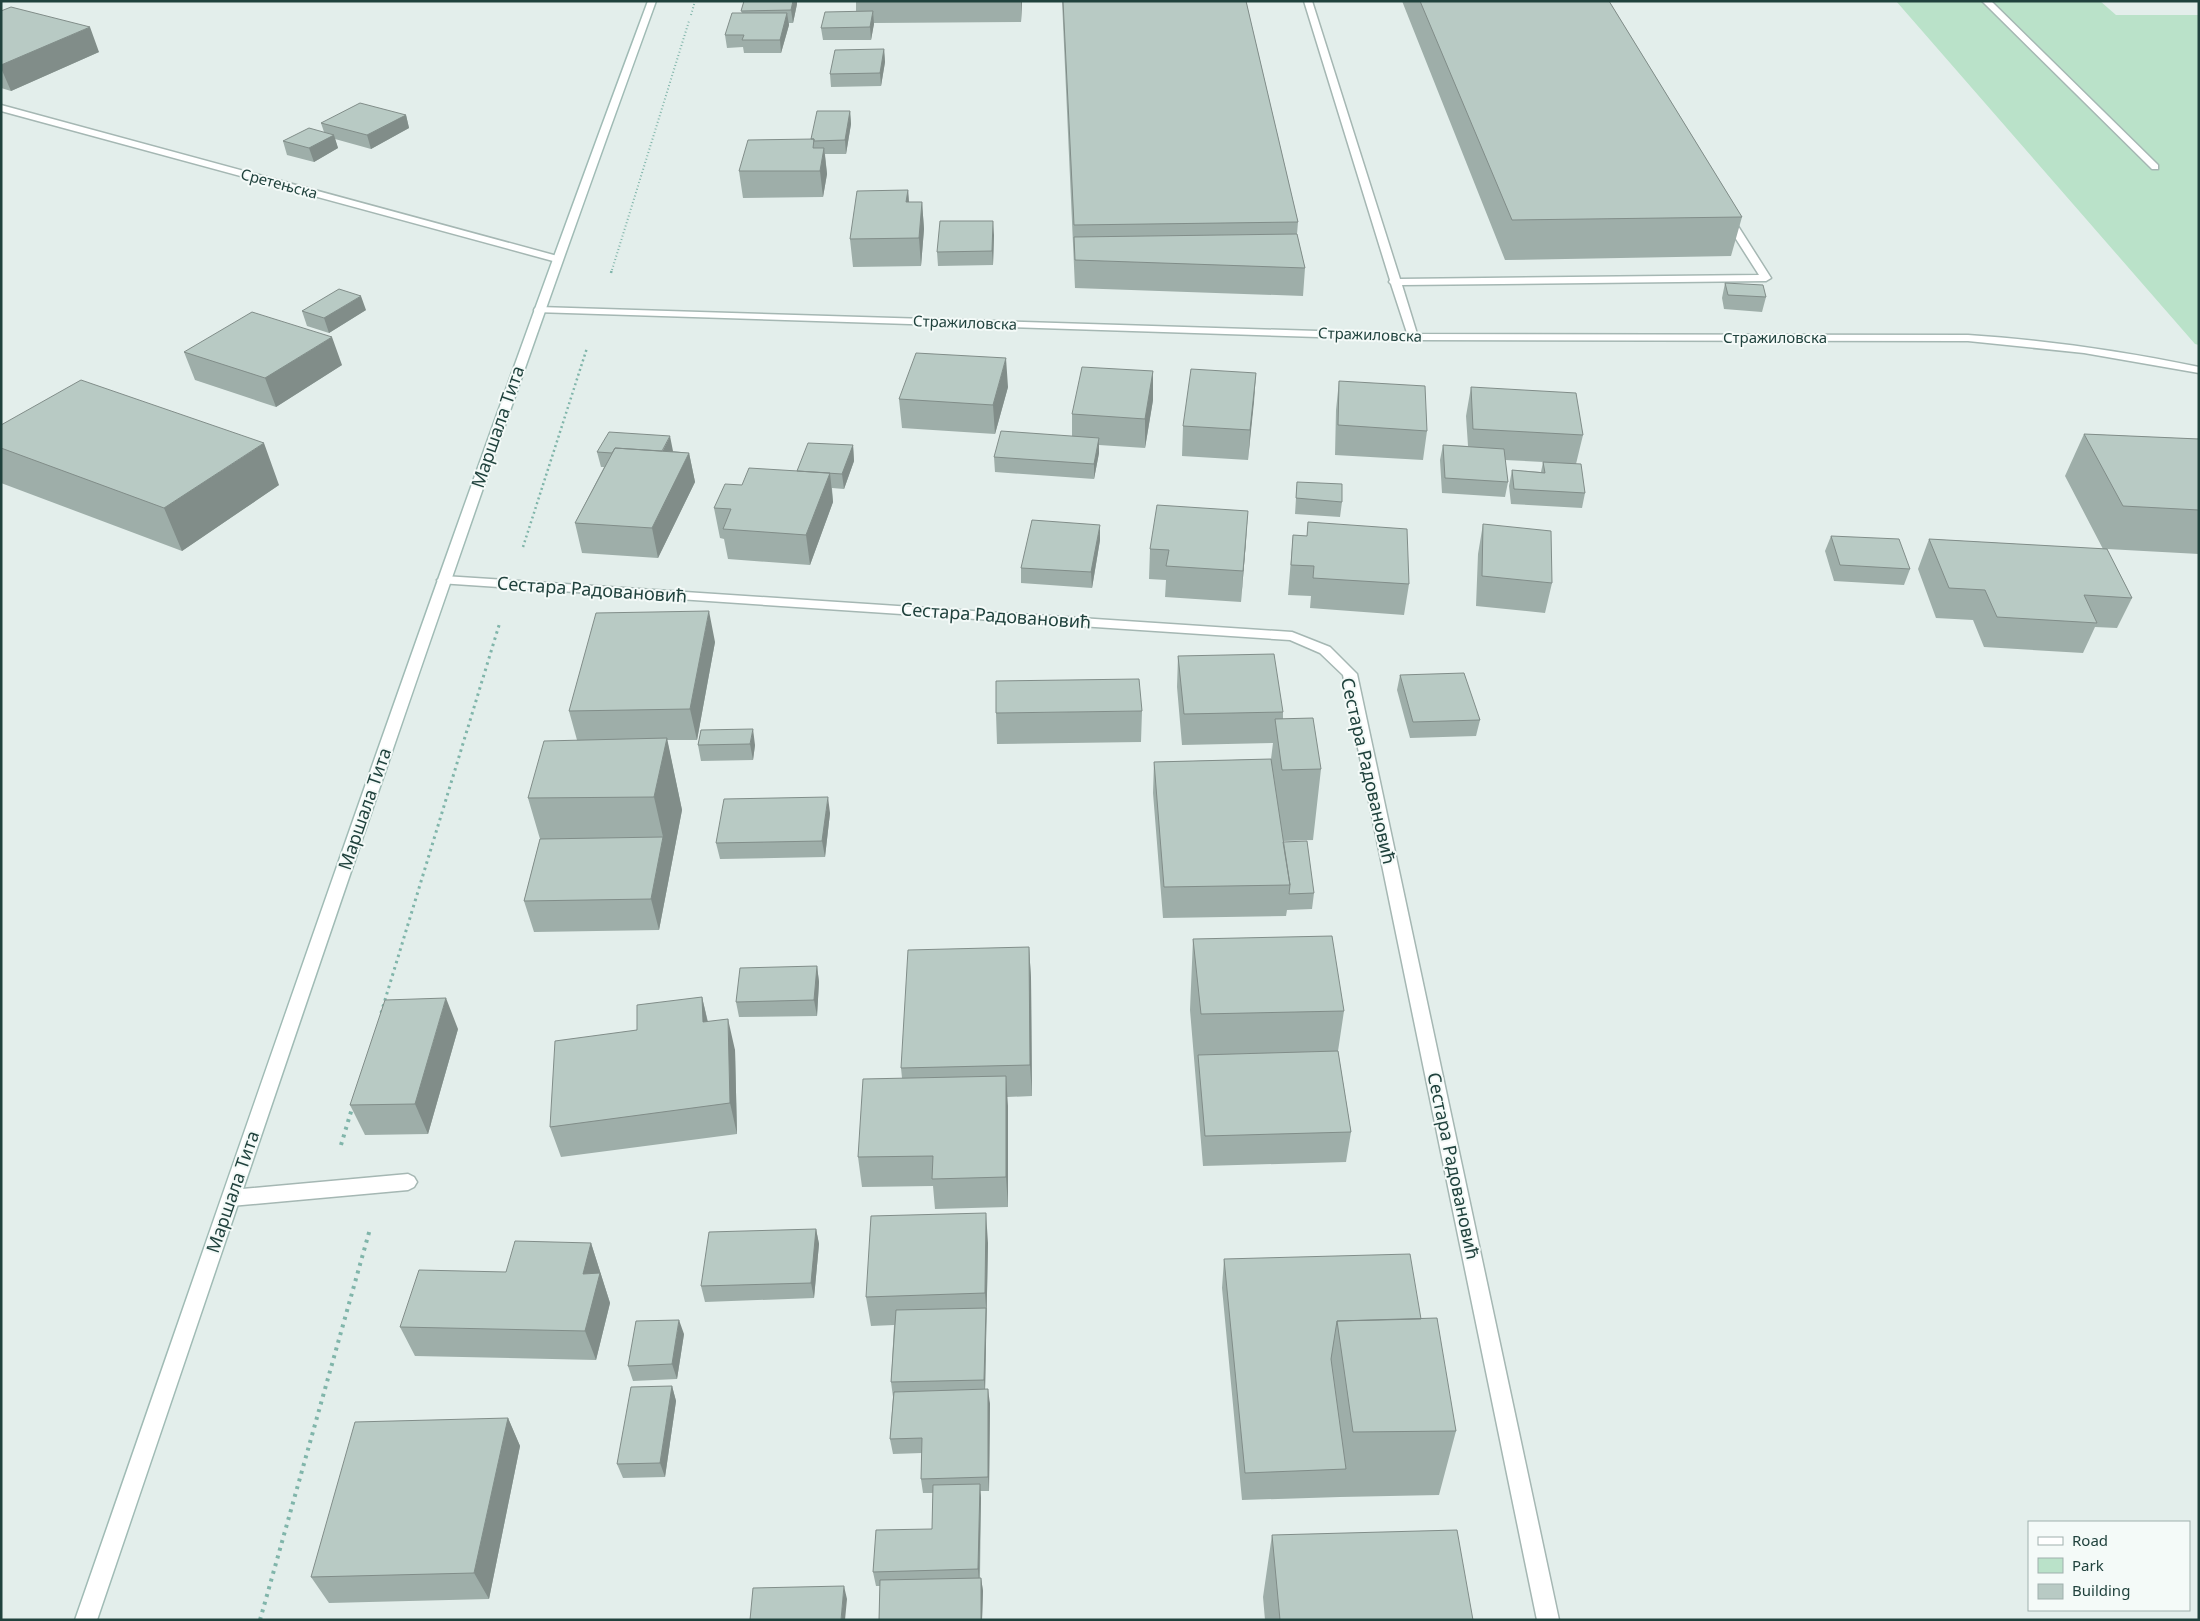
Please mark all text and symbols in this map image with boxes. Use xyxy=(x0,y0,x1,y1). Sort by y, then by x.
street label: Сретењска xyxy=(239,163,320,203)
street label: Стражиловска xyxy=(913,310,1017,334)
street label: Стражиловска xyxy=(1318,322,1422,346)
street label: Стражиловска xyxy=(1723,327,1827,347)
street label: Маршала Тита xyxy=(465,362,529,491)
street label: Сестара Радовановић xyxy=(496,570,688,608)
street label: Сестара Радовановић xyxy=(900,596,1092,634)
street label: Сестара Радовановић xyxy=(1336,675,1402,866)
street label: Маршала Тита xyxy=(332,744,396,873)
street label: Сестара Радовановић xyxy=(1422,1070,1486,1262)
street label: Маршала Тита xyxy=(200,1127,264,1256)
legend xyxy=(2028,1521,2190,1611)
text: Road xyxy=(2072,1530,2108,1550)
text: Park xyxy=(2072,1555,2104,1575)
text: Building xyxy=(2072,1580,2130,1600)

